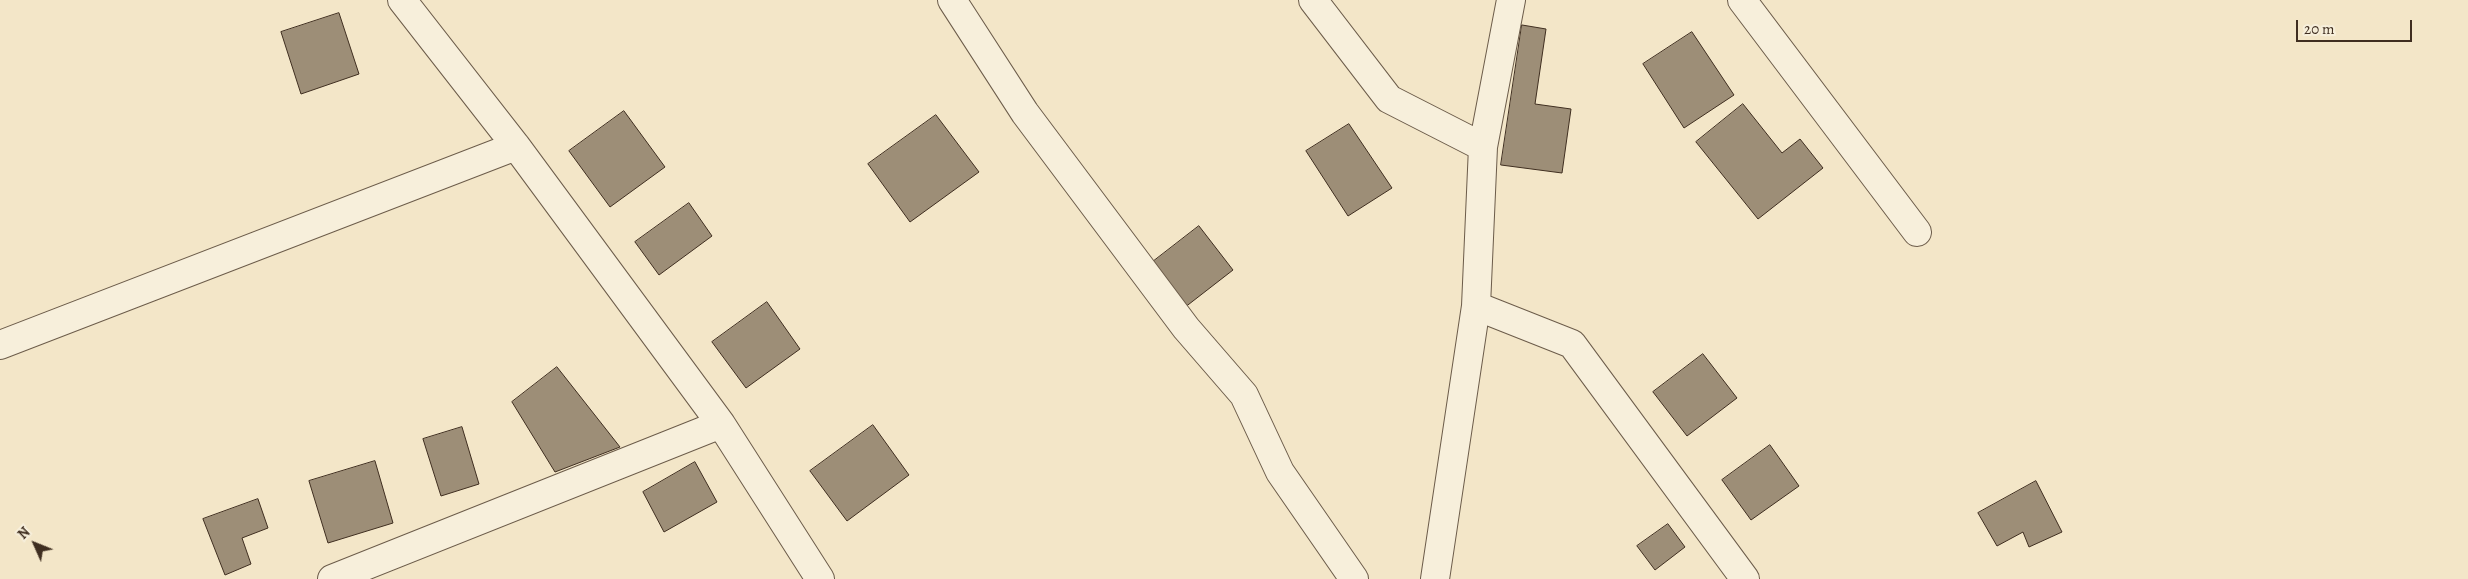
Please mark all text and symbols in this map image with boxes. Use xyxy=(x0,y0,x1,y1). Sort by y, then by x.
scale bar xyxy=(2298,10,2414,42)
text: 20 m xyxy=(2304,19,2335,39)
north arrow xyxy=(10,519,60,569)
text: N xyxy=(13,523,34,544)

